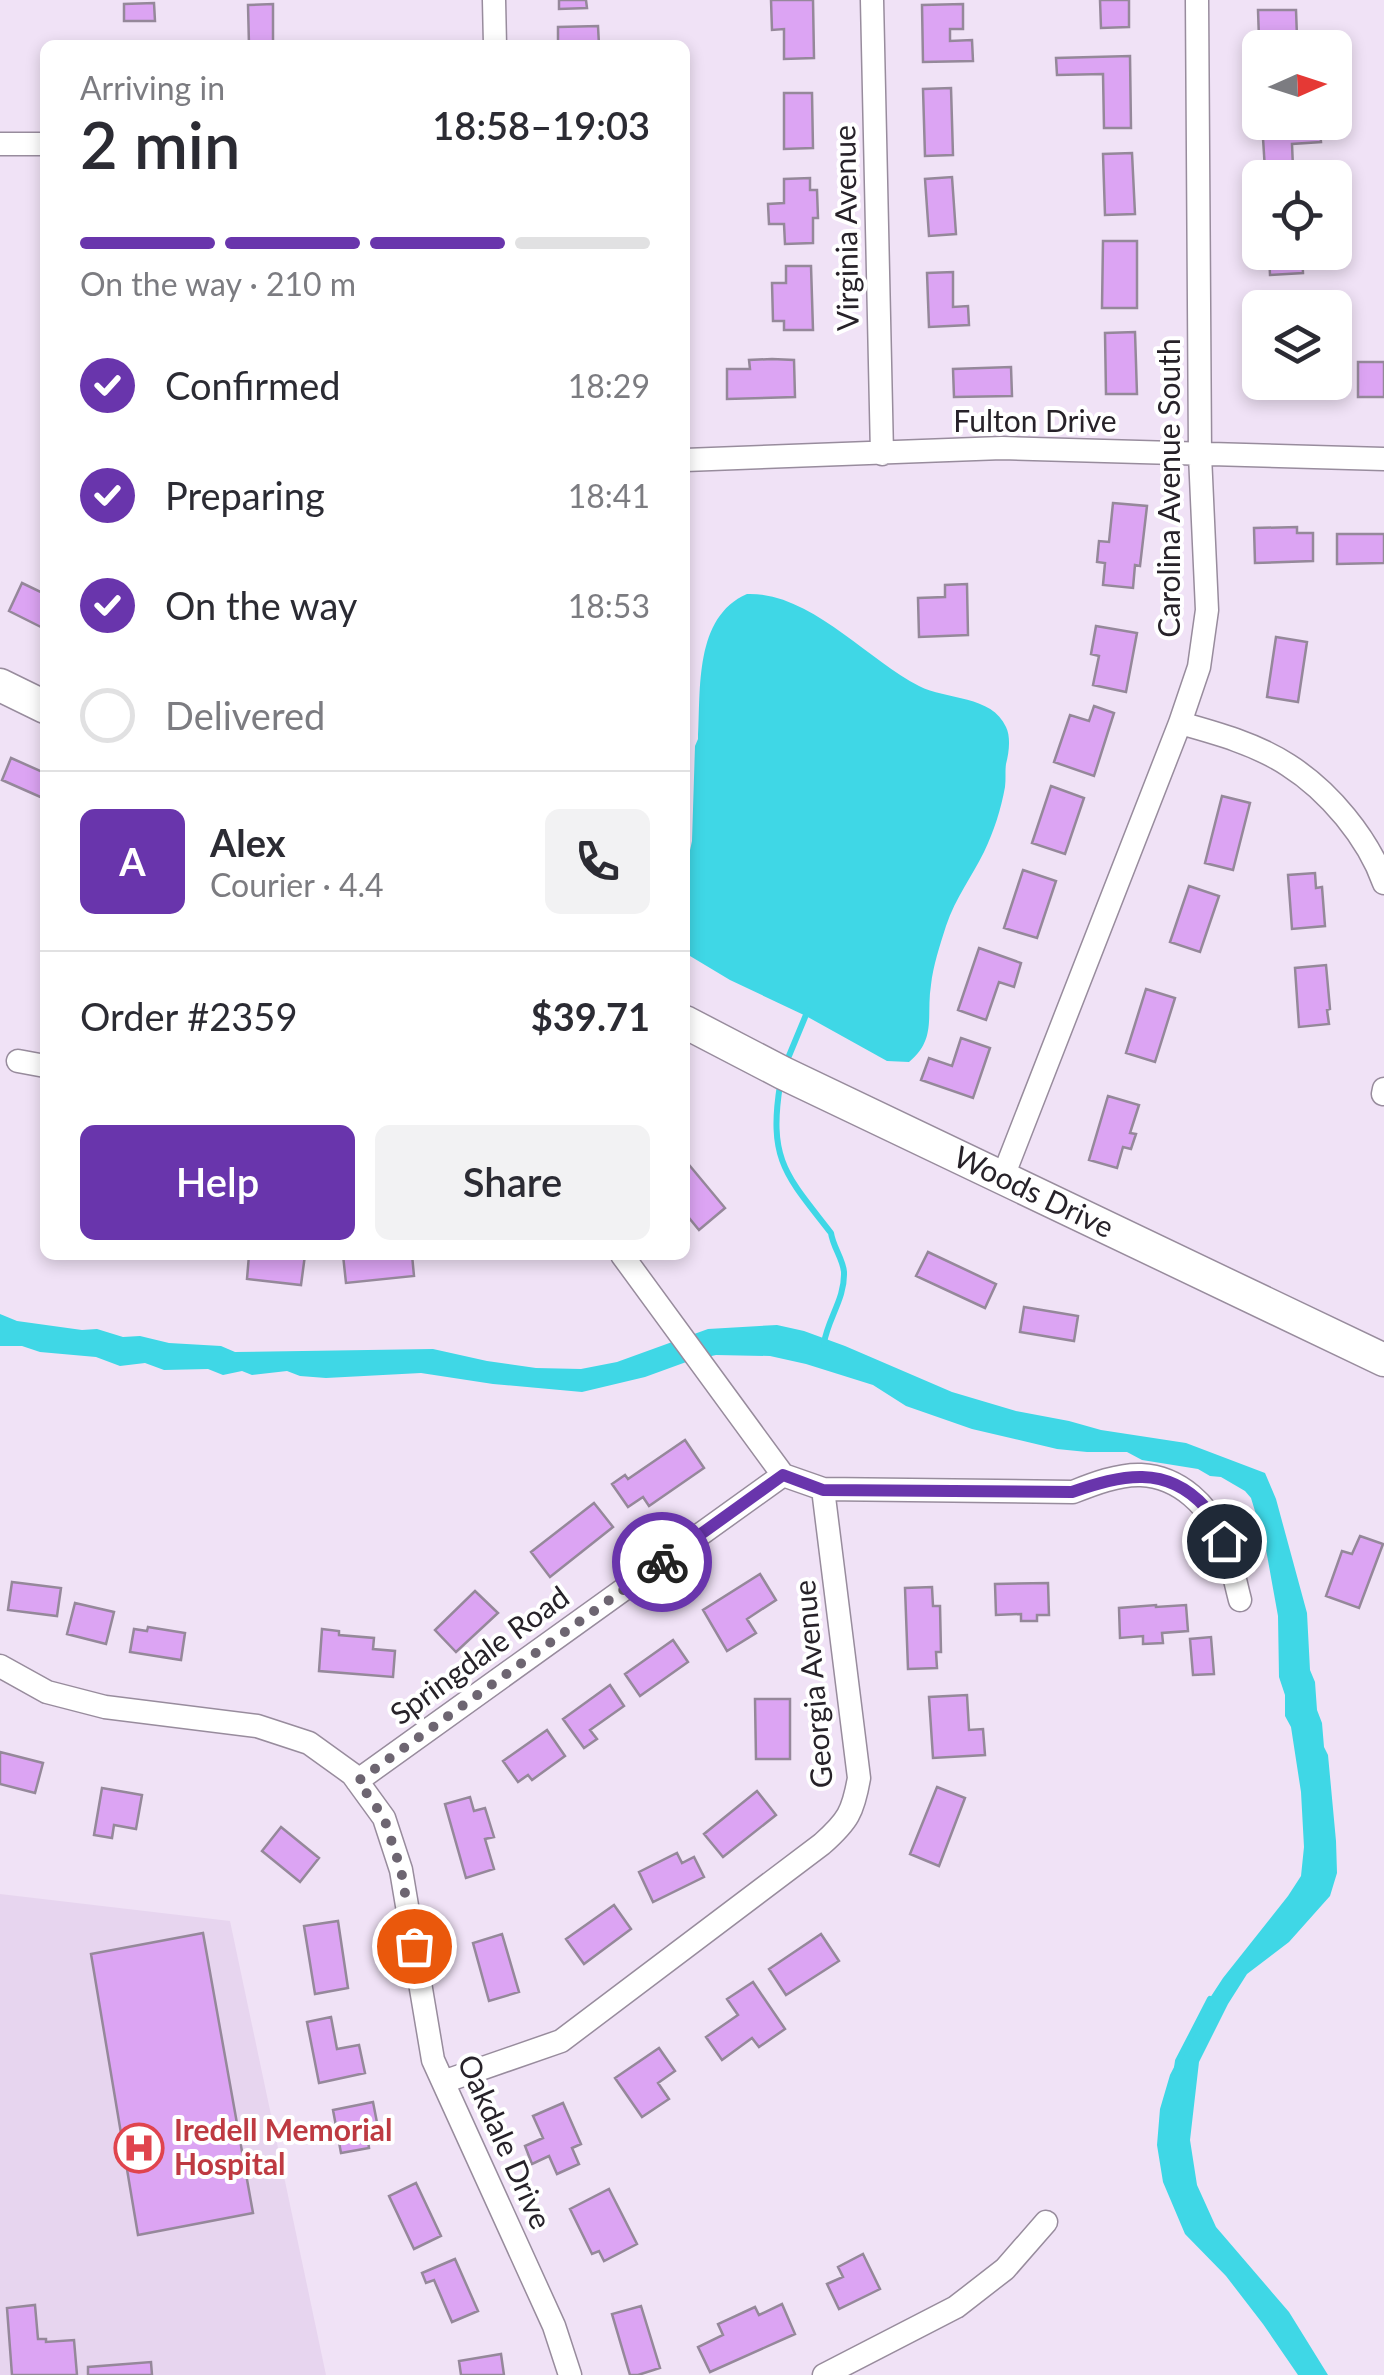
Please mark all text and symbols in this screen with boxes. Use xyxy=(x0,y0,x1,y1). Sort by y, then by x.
north arrow xyxy=(1242,30,1352,140)
map controls xyxy=(1242,30,1352,400)
text: Arriving in xyxy=(80,68,225,107)
text: 18:58–19:03 xyxy=(432,102,650,148)
text: 2 min xyxy=(80,105,240,183)
street label: Virginia Avenue xyxy=(825,125,865,331)
button: locate xyxy=(1242,160,1352,270)
text: On the way · 210 m xyxy=(80,264,356,303)
button: layers xyxy=(1242,290,1352,400)
street label: Carolina Avenue South xyxy=(1150,338,1186,638)
icon: check xyxy=(80,358,135,413)
text: Confirmed xyxy=(165,362,341,408)
text: 18:29 xyxy=(568,366,650,405)
street label: Fulton Drive xyxy=(953,402,1117,438)
icon: check xyxy=(80,468,135,523)
text: Preparing xyxy=(165,472,325,518)
text: 18:41 xyxy=(568,476,650,515)
icon: check xyxy=(80,578,135,633)
text: On the way xyxy=(165,582,357,628)
text: 18:53 xyxy=(568,586,650,625)
text: Delivered xyxy=(165,692,325,738)
button: phone xyxy=(545,809,650,914)
text: Alex xyxy=(210,819,286,865)
text: A xyxy=(119,838,146,884)
text: Courier · 4.4 xyxy=(210,865,384,904)
text: Order #2359 xyxy=(80,993,297,1039)
text: $39.71 xyxy=(531,993,650,1039)
button: Help xyxy=(80,1125,355,1240)
button: Share xyxy=(375,1125,650,1240)
street label: Woods Drive xyxy=(949,1137,1120,1244)
pin xyxy=(1182,1499,1267,1584)
courier xyxy=(612,1512,712,1612)
icon: home xyxy=(1197,1514,1252,1569)
icon: bike xyxy=(635,1535,690,1590)
street label: Springdale Road xyxy=(383,1578,575,1731)
street label: Georgia Avenue xyxy=(785,1579,839,1790)
pin xyxy=(372,1904,457,1989)
icon: bag xyxy=(387,1919,442,1974)
street label: Oakdale Drive xyxy=(451,2049,560,2234)
place label: Iredell Memorial Hospital xyxy=(174,2111,392,2181)
hospital icon: Iredell Memorial Hospital xyxy=(113,2122,165,2174)

